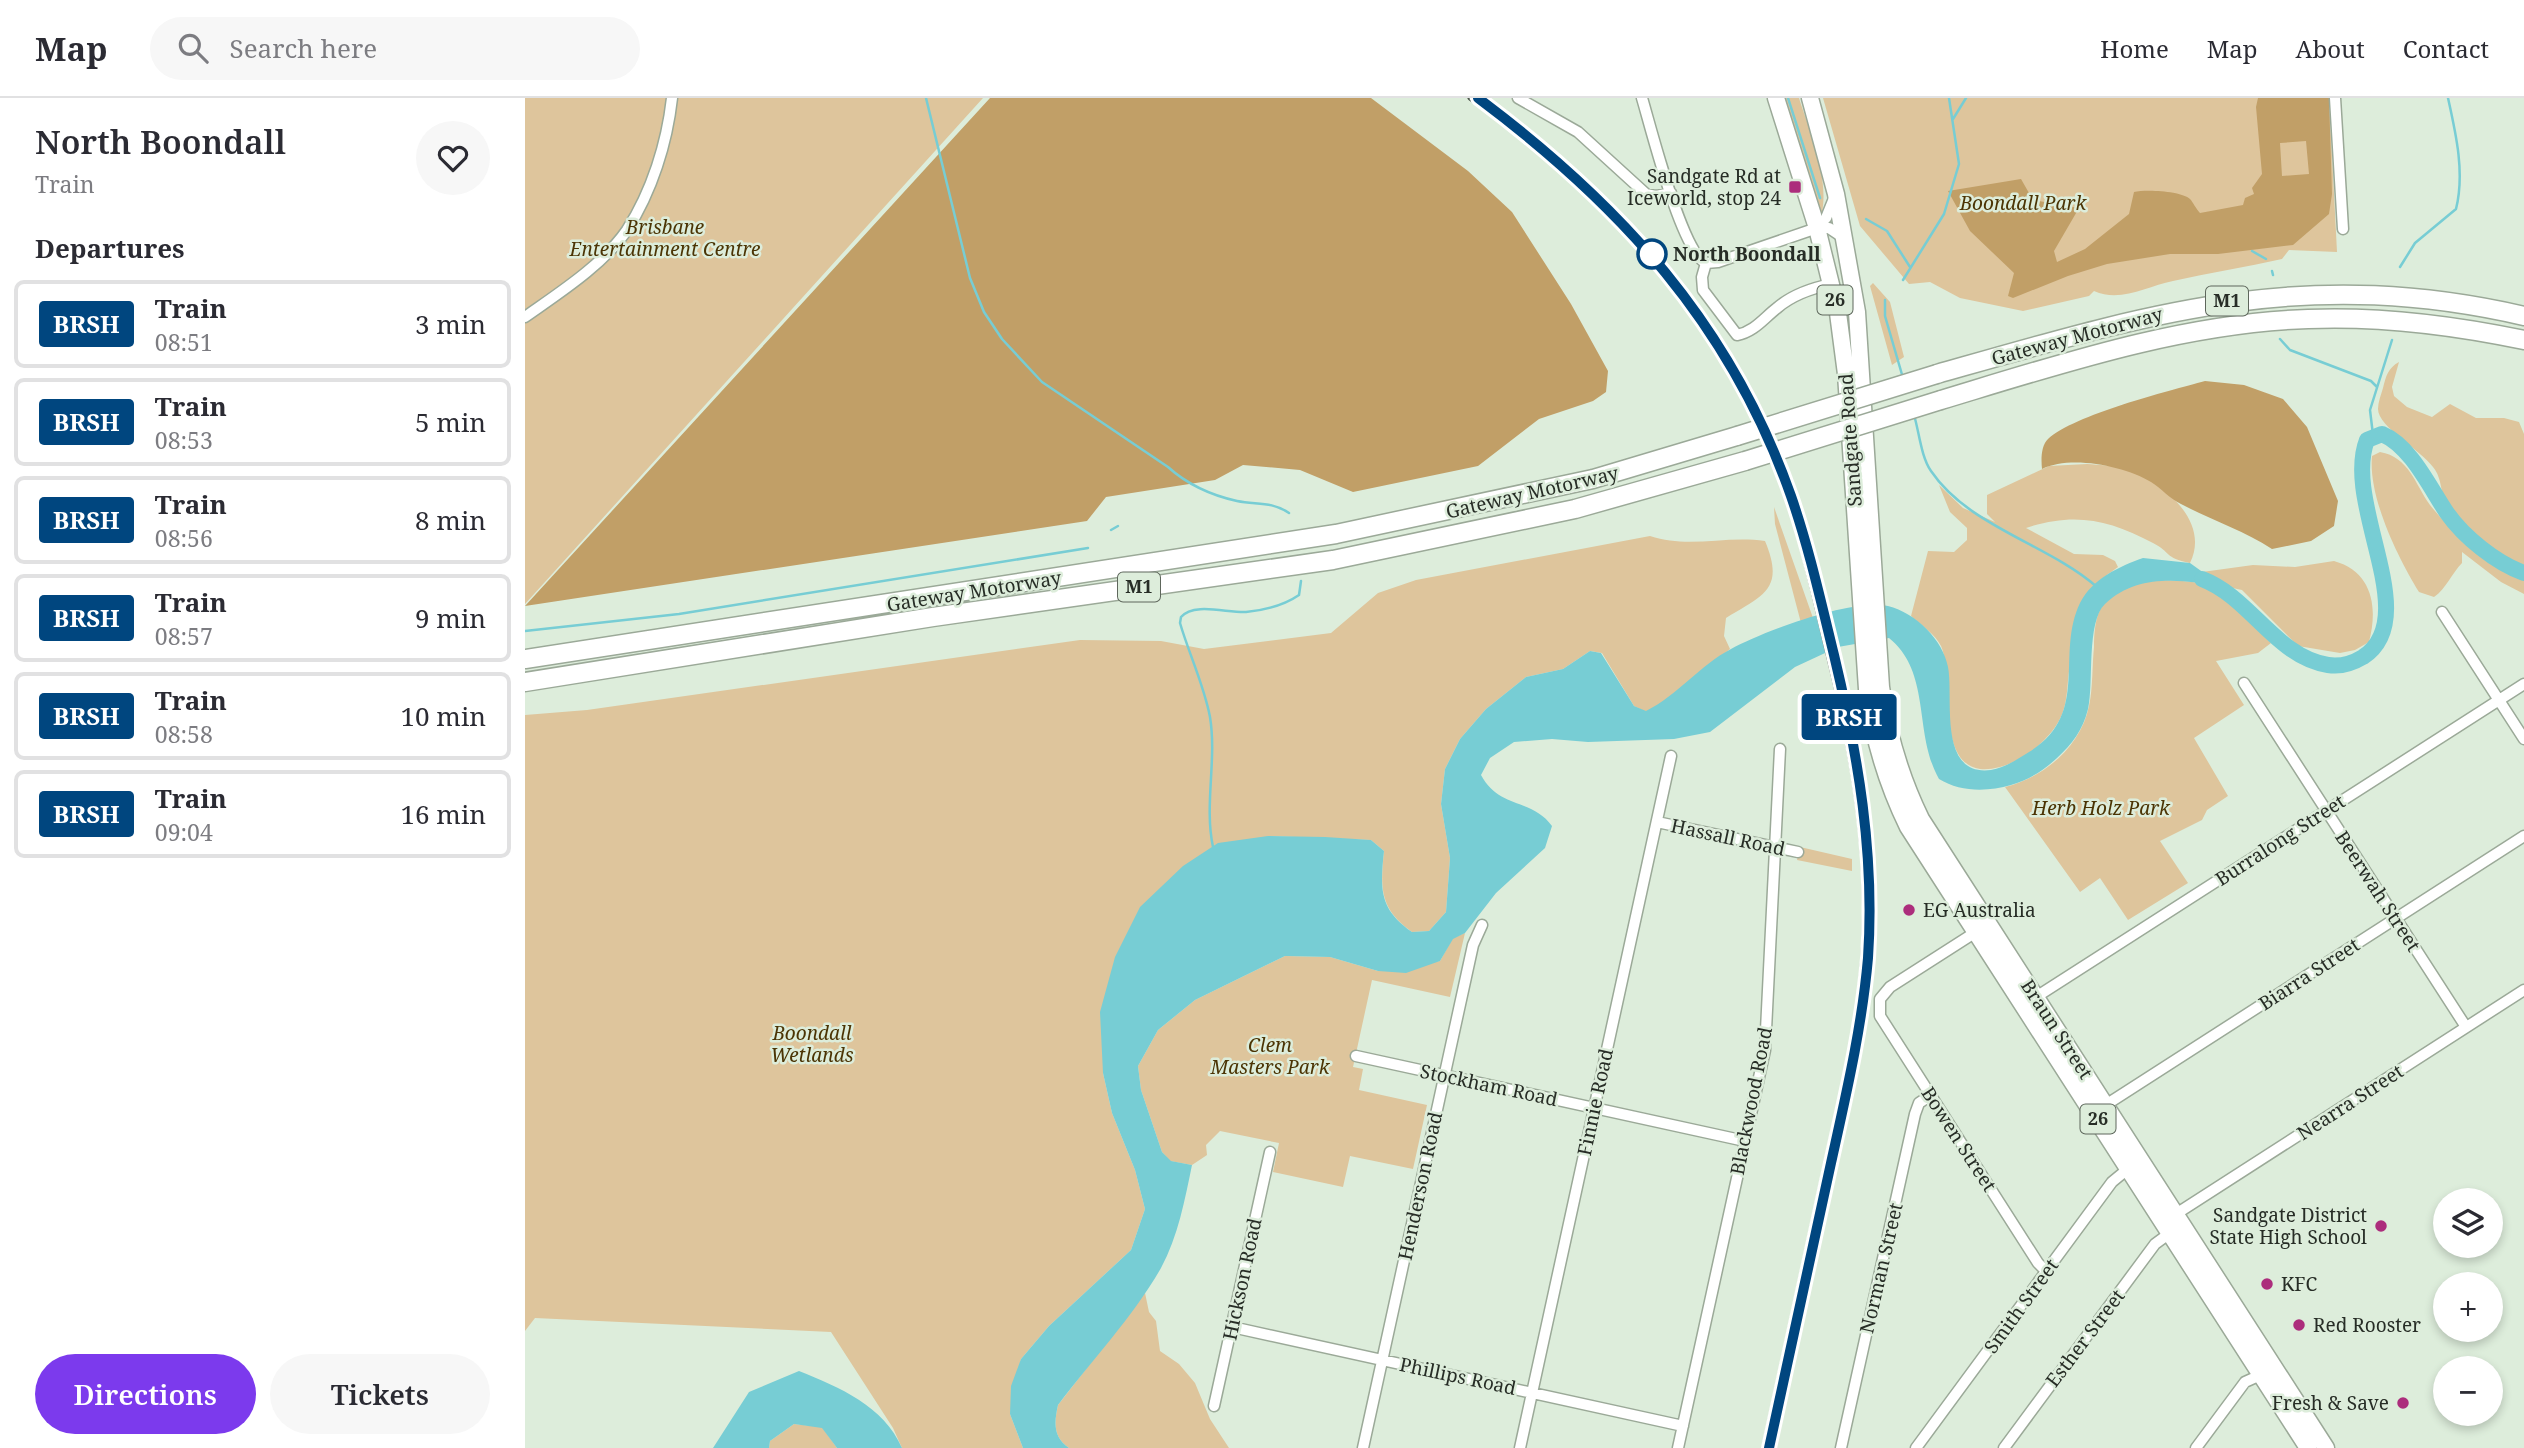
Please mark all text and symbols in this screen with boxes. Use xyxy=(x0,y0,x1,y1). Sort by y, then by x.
search box xyxy=(150,17,640,80)
text: Map xyxy=(35,26,108,71)
icon: search xyxy=(174,29,212,67)
text: Search here xyxy=(230,30,377,66)
text: Home xyxy=(2100,32,2169,65)
text: Map xyxy=(2207,32,2258,65)
text: About xyxy=(2296,32,2365,65)
text: Contact xyxy=(2403,32,2489,65)
text: North Boondall xyxy=(35,119,286,164)
button: heart xyxy=(416,121,490,195)
place label: Sandgate Rd at Iceworld, stop 24 xyxy=(1627,163,1781,211)
text: Train xyxy=(35,168,95,200)
marker: Sandgate Rd at Iceworld, stop 24 xyxy=(1787,179,1803,195)
park label: Boondall Park xyxy=(1959,190,2087,216)
park label: Brisbane Entertainment Centre xyxy=(569,214,760,262)
text: Departures xyxy=(35,230,185,266)
marker: North Boondall xyxy=(1637,239,1667,269)
place label: North Boondall xyxy=(1673,241,1821,267)
road number: 26 xyxy=(1817,286,1853,314)
road number: M1 xyxy=(2206,286,2248,316)
text: Train xyxy=(155,290,227,326)
street label: Gateway Motorway xyxy=(1988,301,2166,371)
text: 3 min xyxy=(415,306,486,342)
text: BRSH xyxy=(53,307,120,340)
text: 08:51 xyxy=(155,326,213,358)
street label: Sandgate Road xyxy=(1832,372,1868,507)
text: Train xyxy=(155,388,227,424)
text: 5 min xyxy=(415,404,486,440)
text: BRSH xyxy=(53,405,120,438)
text: 08:53 xyxy=(155,424,213,456)
street label: Gateway Motorway xyxy=(1443,459,1621,524)
text: Train xyxy=(155,486,227,522)
text: 8 min xyxy=(415,502,486,538)
text: BRSH xyxy=(53,503,120,536)
text: 08:56 xyxy=(155,522,213,554)
street label: Gateway Motorway xyxy=(885,564,1063,618)
road number: M1 xyxy=(1118,573,1160,602)
text: Train xyxy=(155,584,227,620)
text: 9 min xyxy=(415,600,486,636)
text: BRSH xyxy=(53,601,120,634)
text: 08:57 xyxy=(155,620,213,652)
text: Train xyxy=(155,682,227,718)
line badge: BRSH xyxy=(1800,694,1898,740)
text: 10 min xyxy=(401,698,486,734)
text: BRSH xyxy=(53,699,120,732)
text: BRSH xyxy=(1816,700,1882,733)
text: 08:58 xyxy=(155,718,213,750)
text: Train xyxy=(155,780,227,816)
street label: Burralong Street xyxy=(2210,788,2350,892)
park label: Herb Holz Park xyxy=(2031,795,2171,821)
text: 16 min xyxy=(401,796,486,832)
text: BRSH xyxy=(53,797,120,830)
street label: Hassall Road xyxy=(1669,812,1788,862)
text: 09:04 xyxy=(155,816,213,848)
street label: Beerwah Street xyxy=(2329,826,2427,957)
place label: EG Australia xyxy=(1923,897,2036,923)
marker: EG Australia xyxy=(1901,902,1917,918)
street label: Biarra Street xyxy=(2254,932,2365,1016)
street label: Braun Street xyxy=(2015,974,2099,1084)
park label: Boondall Wetlands xyxy=(770,1020,854,1068)
street label: Blackwood Road xyxy=(1724,1024,1778,1177)
park label: Clem Masters Park xyxy=(1209,1032,1331,1080)
street label: Finnie Road xyxy=(1571,1046,1619,1158)
street label: Stockham Road xyxy=(1418,1058,1560,1112)
street label: Nearra Street xyxy=(2292,1058,2408,1146)
street label: Bowen Street xyxy=(1915,1082,2003,1197)
road number: 26 xyxy=(2081,1104,2115,1134)
street label: Henderson Road xyxy=(1392,1109,1448,1262)
map controls xyxy=(2433,1188,2503,1426)
button: layers xyxy=(2433,1188,2503,1258)
street label: Norman Street xyxy=(1853,1200,1909,1336)
place label: Sandgate District State High School xyxy=(2210,1202,2367,1250)
street label: Hickson Road xyxy=(1216,1215,1268,1342)
marker: Sandgate District State High School xyxy=(2373,1218,2389,1234)
street label: Smith Street xyxy=(1978,1253,2064,1359)
place label: KFC xyxy=(2281,1271,2318,1297)
button: + xyxy=(2433,1272,2503,1342)
marker: KFC xyxy=(2259,1276,2275,1292)
street label: Esther Street xyxy=(2040,1284,2131,1392)
place label: Red Rooster xyxy=(2313,1312,2421,1338)
marker: Red Rooster xyxy=(2291,1317,2307,1333)
street label: Phillips Road xyxy=(1397,1351,1519,1401)
button: Directions xyxy=(35,1354,256,1434)
button: Tickets xyxy=(270,1354,490,1434)
button: − xyxy=(2433,1356,2503,1426)
place label: Fresh & Save xyxy=(2272,1390,2389,1416)
marker: Fresh & Save xyxy=(2395,1395,2411,1411)

